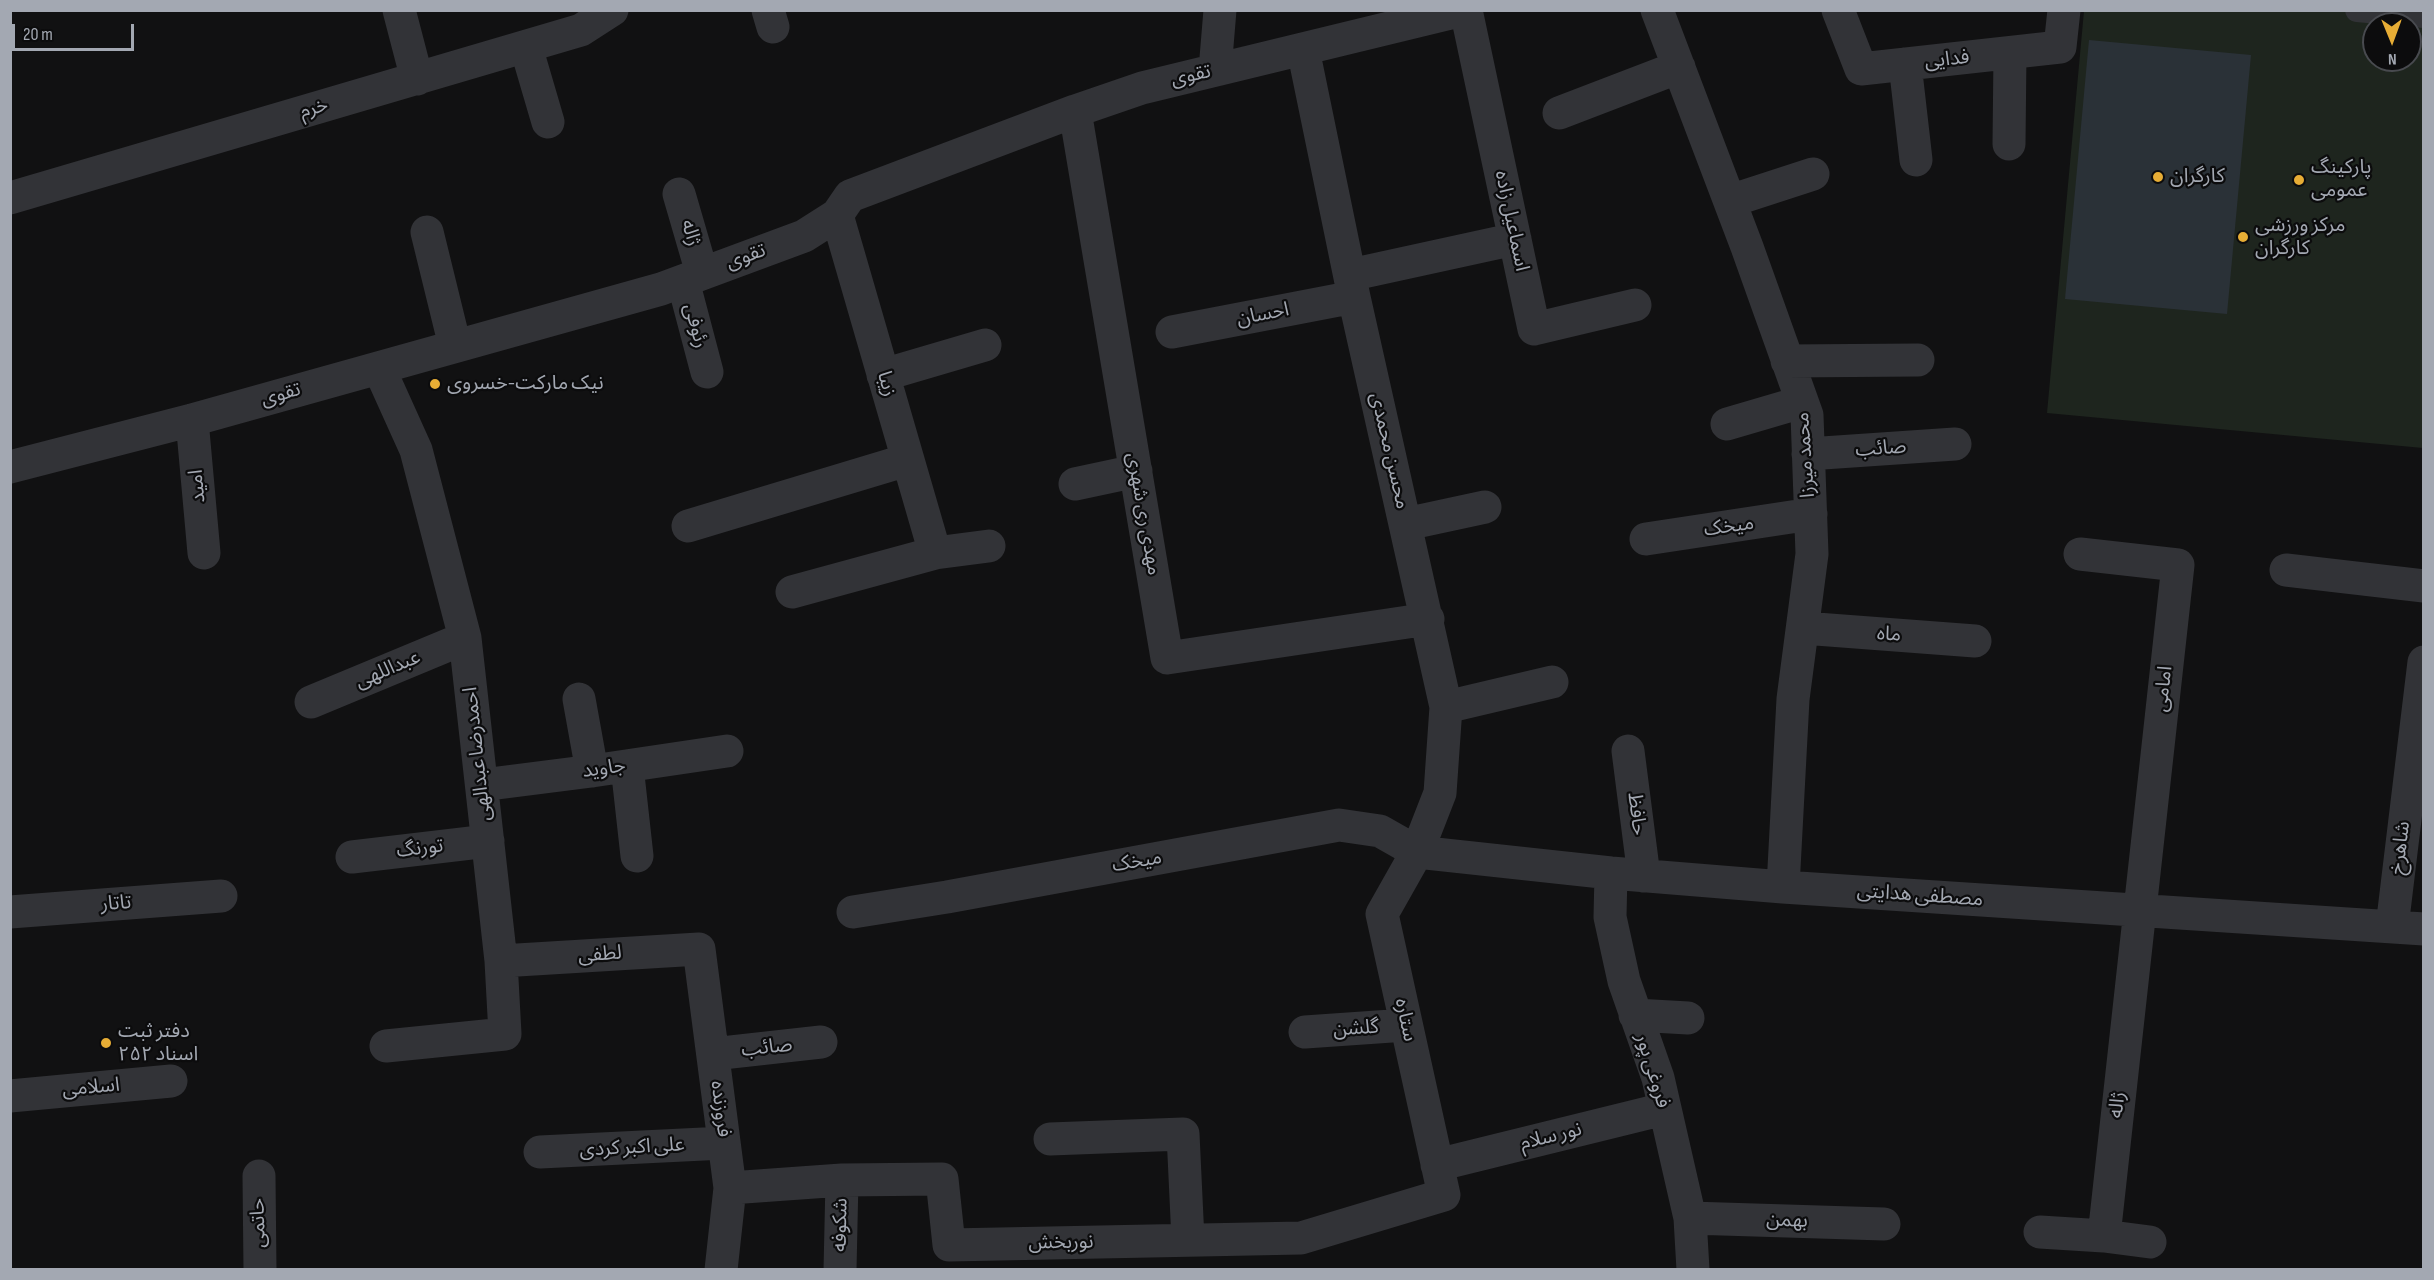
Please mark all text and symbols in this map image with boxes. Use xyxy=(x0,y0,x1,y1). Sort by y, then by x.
scale bar xyxy=(15,12,136,50)
north arrow xyxy=(2362,12,2422,72)
text: 20 m xyxy=(23,24,53,45)
street label: فدایی xyxy=(1923,46,1971,74)
text: N xyxy=(2388,49,2397,68)
street label: تقوی xyxy=(1169,60,1213,92)
street label: خرم xyxy=(297,94,331,124)
place label: پارکینگ عمومی xyxy=(2311,156,2371,203)
place label: کارگران xyxy=(2170,165,2225,189)
street label: اسماعیل زاده xyxy=(1489,168,1533,274)
marker: کارگران xyxy=(2151,170,2165,184)
marker: پارکینگ عمومی xyxy=(2292,173,2306,187)
place label: مرکز ورزشی کارگران xyxy=(2255,214,2345,261)
street label: ژاله xyxy=(675,217,705,249)
marker: مرکز ورزشی کارگران xyxy=(2236,230,2250,244)
street label: تقوی xyxy=(723,239,769,275)
street label: احسان xyxy=(1235,298,1291,332)
street label: رئوفی xyxy=(678,301,712,351)
street label: زیبا xyxy=(871,368,901,400)
place label: نیک مارکت-خسروی xyxy=(447,372,604,396)
marker: نیک مارکت-خسروی xyxy=(428,377,442,391)
street label: تقوی xyxy=(258,378,304,412)
street label: محسن محمدی xyxy=(1364,390,1414,512)
street label: محمد میرزا xyxy=(1791,411,1821,499)
street label: صائب xyxy=(1855,435,1907,463)
street label: مهدی ری شهری xyxy=(1120,451,1166,577)
street label: امید xyxy=(185,468,211,504)
street label: میخک xyxy=(1702,512,1756,542)
street label: ماه xyxy=(1876,622,1902,648)
street label: عبداللهی xyxy=(352,646,424,694)
street label: امامی xyxy=(2150,665,2178,713)
street label: احمدرضا عبدالهی xyxy=(459,686,497,822)
street label: جاوید xyxy=(581,754,627,784)
street label: حافظ xyxy=(1621,791,1651,837)
street label: شاهرخ xyxy=(2386,820,2416,876)
street label: تورنگ xyxy=(395,834,445,864)
street label: میخک xyxy=(1110,846,1164,878)
street label: مصطفی هدایتی xyxy=(1856,880,1984,912)
street label: تاتار xyxy=(100,891,132,917)
street label: لطفی xyxy=(577,941,623,969)
street label: ستاره xyxy=(1389,996,1421,1044)
street label: گلشن xyxy=(1332,1015,1380,1043)
place label: دفتر ثبت اسناد ۲۵۲ xyxy=(118,1020,198,1067)
street label: فروغی پور xyxy=(1629,1031,1675,1111)
street label: صائب xyxy=(740,1033,794,1063)
marker: دفتر ثبت اسناد ۲۵۲ xyxy=(99,1036,113,1050)
street label: اسلامی xyxy=(61,1074,121,1102)
street label: فروزنده xyxy=(705,1079,735,1139)
street label: ژاله xyxy=(2105,1091,2131,1119)
street label: نور سلام xyxy=(1518,1118,1584,1156)
street label: علی اکبر کردی xyxy=(579,1133,685,1163)
street label: حاتمی xyxy=(247,1198,271,1248)
street label: شکوفه xyxy=(829,1198,853,1252)
street label: بهمن xyxy=(1766,1208,1808,1234)
street label: نوربخش xyxy=(1028,1230,1094,1256)

